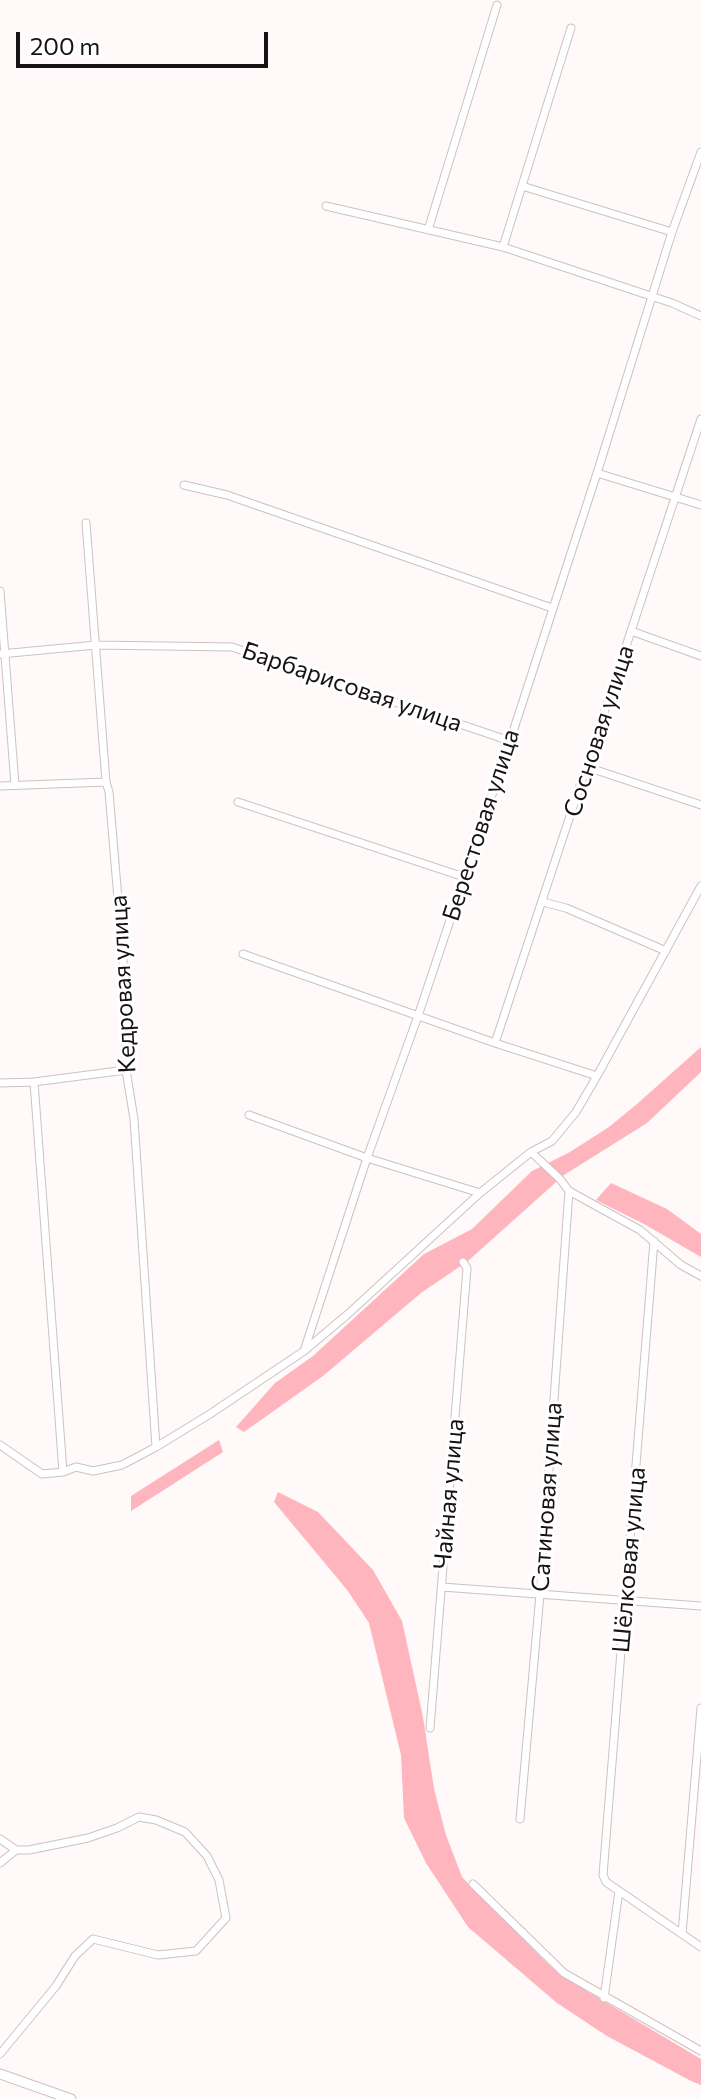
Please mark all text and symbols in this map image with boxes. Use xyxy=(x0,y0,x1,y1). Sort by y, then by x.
scale bar xyxy=(20,16,272,66)
text: 200 m xyxy=(30,31,100,60)
street label: Барбарисовая улица xyxy=(238,636,466,738)
street label: Сосновая улица xyxy=(558,642,640,820)
street label: Берестовая улица xyxy=(436,726,526,924)
street label: Кедровая улица xyxy=(104,894,142,1074)
street label: Сатиновая улица xyxy=(526,1401,568,1593)
street label: Чайная улица xyxy=(428,1417,470,1571)
street label: Шёлковая улица xyxy=(607,1466,651,1654)

